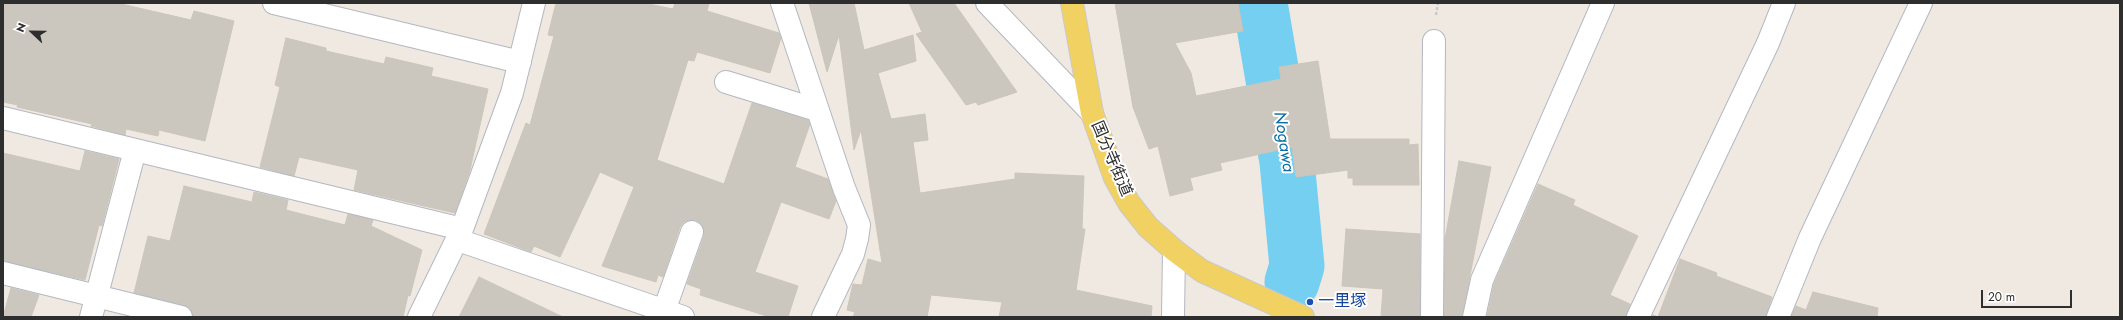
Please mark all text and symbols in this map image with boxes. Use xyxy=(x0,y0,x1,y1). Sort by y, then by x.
north arrow xyxy=(12,12,52,52)
text: N xyxy=(12,20,30,35)
water label: Nogawa xyxy=(1268,110,1298,174)
street label: 国分寺街道 xyxy=(1087,118,1135,200)
scale bar xyxy=(1983,282,2074,308)
text: 20 m xyxy=(1988,288,2015,306)
place label: 一里塚 xyxy=(1318,292,1366,312)
marker: 一里塚 xyxy=(1305,297,1315,307)

